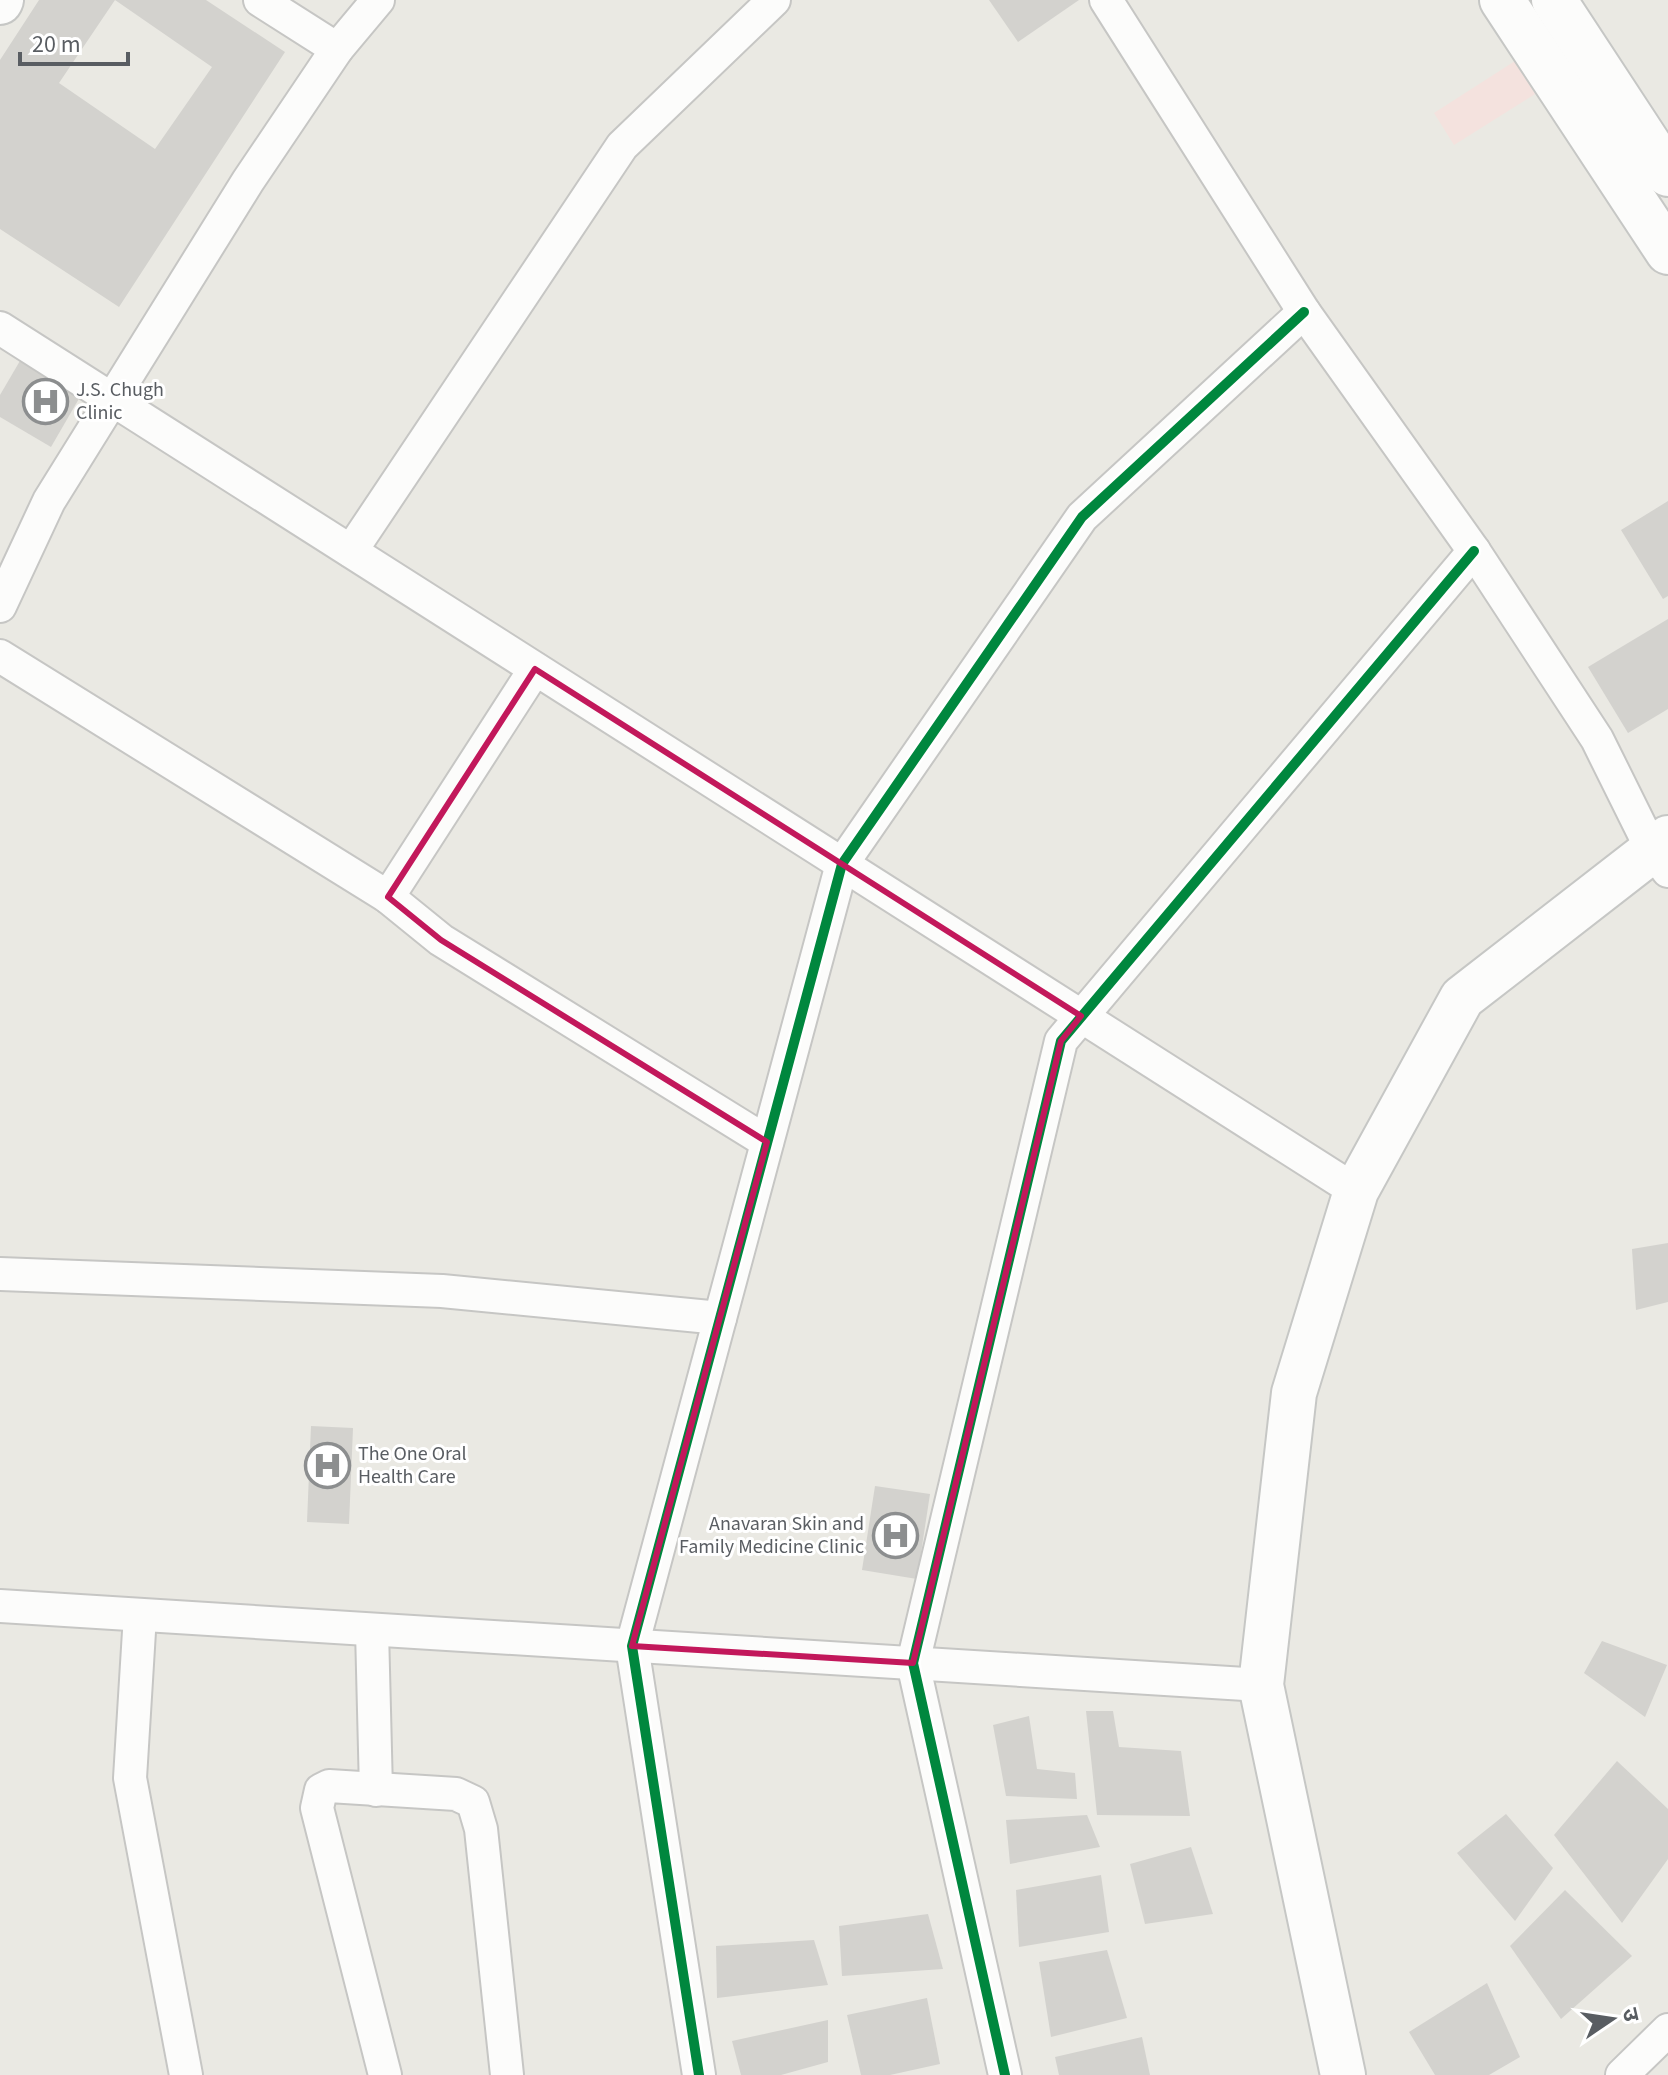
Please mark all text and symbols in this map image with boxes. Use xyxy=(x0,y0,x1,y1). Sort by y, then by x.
scale bar xyxy=(20,16,128,66)
text: 20 m xyxy=(32,27,81,62)
place label: J.S. Chugh Clinic xyxy=(76,376,164,427)
hospital icon: J.S. Chugh Clinic xyxy=(21,377,69,425)
place label: The One Oral Health Care xyxy=(358,1440,467,1491)
hospital icon: The One Oral Health Care xyxy=(303,1442,351,1490)
place label: Anavaran Skin and Family Medicine Clinic xyxy=(679,1510,864,1561)
hospital icon: Anavaran Skin and Family Medicine Clinic xyxy=(871,1511,919,1559)
north arrow xyxy=(1572,1979,1652,2059)
text: उ xyxy=(1613,2005,1648,2026)

